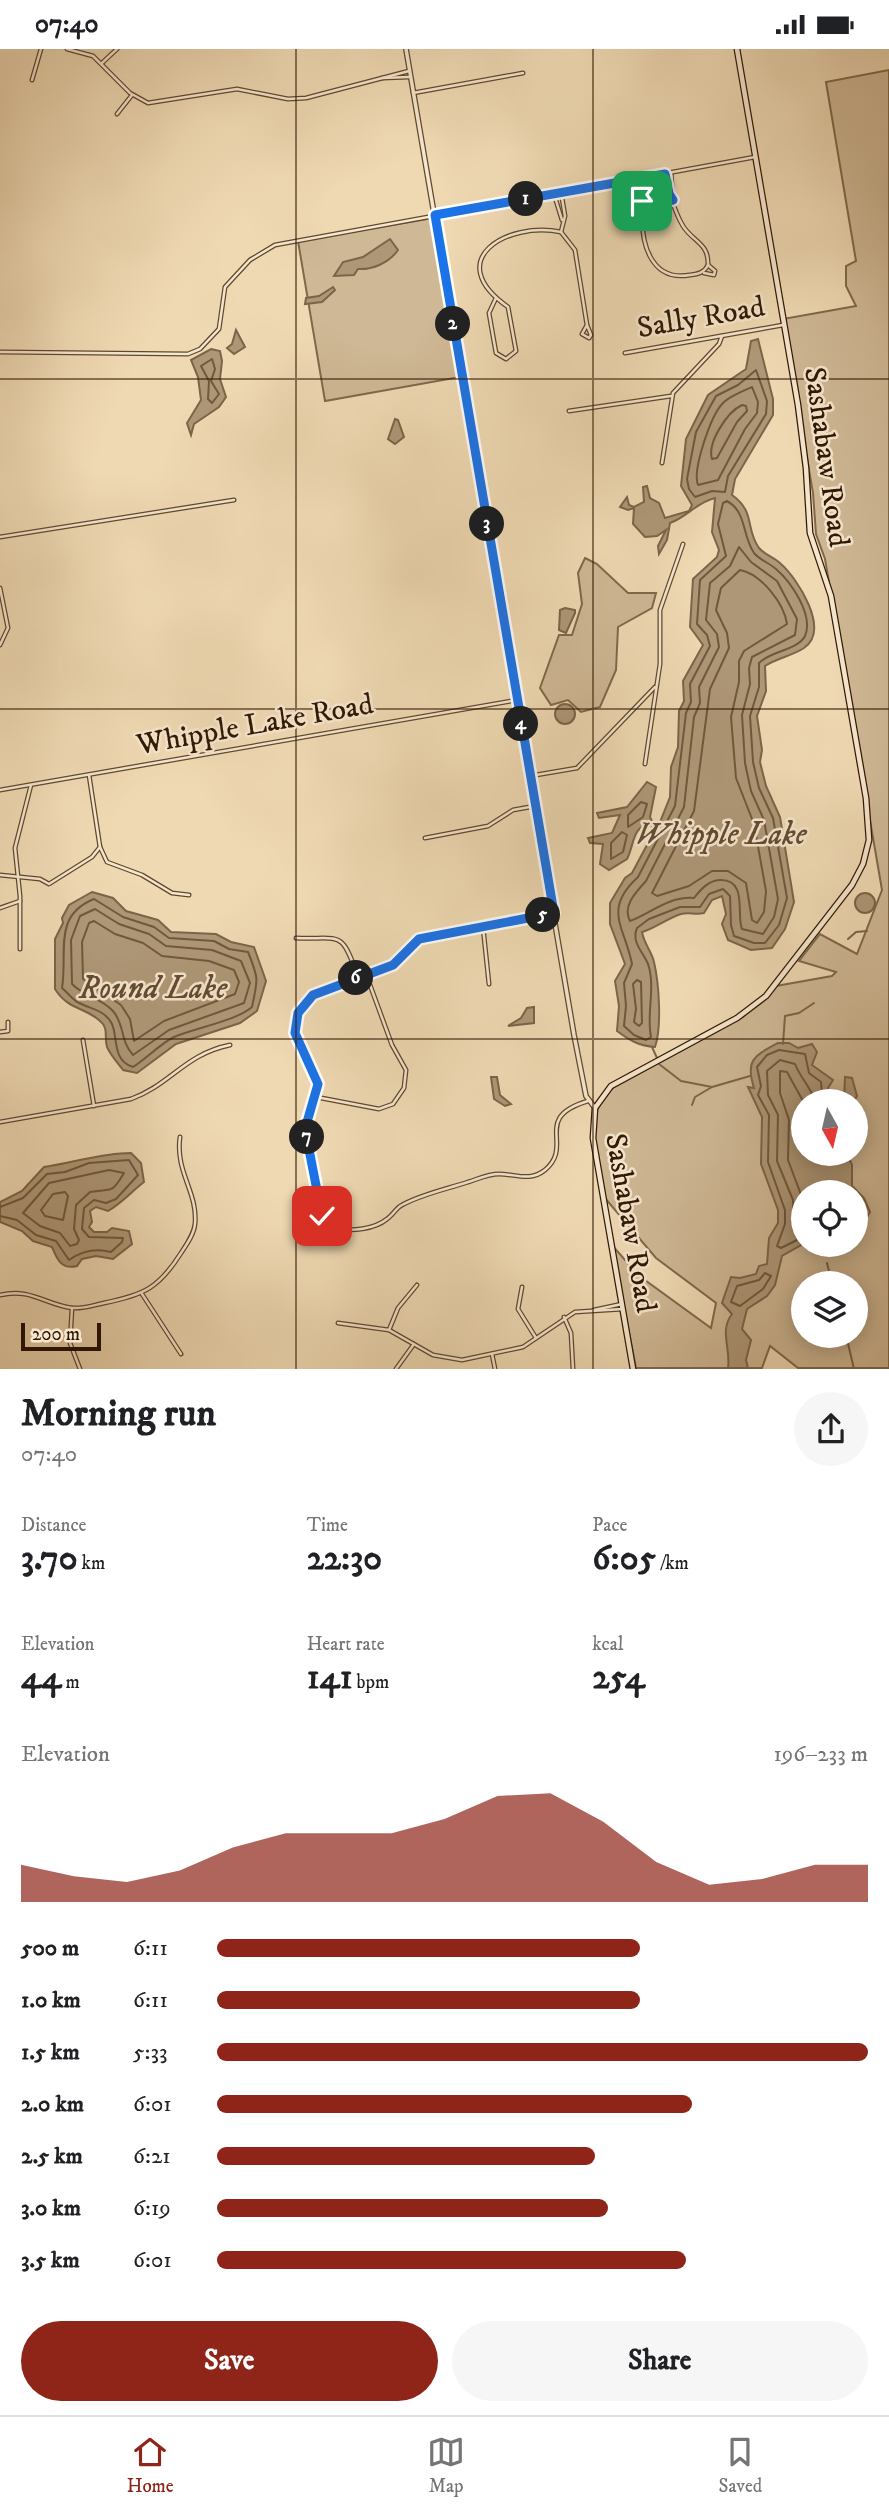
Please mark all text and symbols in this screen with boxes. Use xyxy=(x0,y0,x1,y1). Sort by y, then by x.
text: 07:40 xyxy=(35,8,98,41)
pin xyxy=(612,171,672,231)
pin: 1 xyxy=(508,181,544,217)
icon: arrive xyxy=(623,182,661,220)
text: 1 xyxy=(522,187,529,210)
street label: Sally Road xyxy=(634,289,768,347)
pin: 2 xyxy=(435,307,470,341)
text: 2 xyxy=(448,312,457,335)
street label: Sashabaw Road xyxy=(795,365,857,549)
pin: 3 xyxy=(470,507,504,541)
text: 3 xyxy=(483,512,490,535)
street label: Whipple Lake Road xyxy=(133,686,376,764)
pin: 4 xyxy=(504,707,538,741)
text: 4 xyxy=(515,712,526,735)
water label: Whipple Lake xyxy=(635,815,808,855)
pin: 5 xyxy=(526,897,560,933)
text: 5 xyxy=(538,903,547,926)
pin: 6 xyxy=(338,961,374,995)
text: 6 xyxy=(351,966,360,989)
water label: Round Lake xyxy=(78,969,228,1009)
north arrow xyxy=(791,1089,868,1165)
map controls xyxy=(791,1089,868,1348)
pin: 7 xyxy=(290,1119,324,1155)
text: 7 xyxy=(301,1125,312,1148)
street label: Sashabaw Road xyxy=(596,1130,664,1316)
button: locate xyxy=(791,1180,868,1257)
pin xyxy=(292,1186,352,1246)
icon: check xyxy=(303,1197,341,1235)
button: layers xyxy=(791,1271,868,1348)
scale bar xyxy=(21,1319,102,1351)
text: 200 m xyxy=(32,1323,80,1346)
text: Morning run xyxy=(21,1390,216,1438)
button: share xyxy=(794,1392,868,1466)
text: 07:40 xyxy=(21,1440,77,1469)
text: Distance xyxy=(21,1514,86,1537)
text: Time xyxy=(307,1514,348,1537)
text: Pace xyxy=(592,1514,627,1537)
text: 3.70 xyxy=(21,1537,78,1581)
text: 22:30 xyxy=(307,1537,382,1581)
text: 6:05 xyxy=(592,1537,656,1581)
text: km xyxy=(78,1552,105,1575)
text: /km xyxy=(656,1552,689,1575)
text: Elevation xyxy=(21,1633,95,1656)
text: Heart rate xyxy=(307,1633,385,1656)
text: kcal xyxy=(592,1633,624,1656)
text: 44 xyxy=(21,1656,61,1700)
text: 141 xyxy=(307,1656,353,1700)
text: 254 xyxy=(592,1656,645,1700)
text: m xyxy=(61,1671,80,1694)
text: bpm xyxy=(353,1671,389,1694)
text: Elevation xyxy=(21,1740,110,1769)
text: 196–233 m xyxy=(773,1740,868,1769)
text: 500 m xyxy=(21,1934,79,1963)
text: 6:11 xyxy=(133,1934,168,1963)
text: 1.0 km xyxy=(21,1986,81,2015)
text: 6:11 xyxy=(133,1986,168,2015)
text: 1.5 km xyxy=(21,2038,80,2067)
text: 5:33 xyxy=(133,2038,168,2067)
text: 2.0 km xyxy=(21,2090,84,2119)
text: 6:01 xyxy=(133,2090,172,2119)
text: 2.5 km xyxy=(21,2142,83,2171)
text: 6:21 xyxy=(133,2142,171,2171)
text: 3.0 km xyxy=(21,2194,81,2223)
text: 6:19 xyxy=(133,2194,171,2223)
text: 3.5 km xyxy=(21,2246,80,2275)
text: 6:01 xyxy=(133,2246,172,2275)
button: Save xyxy=(21,2321,438,2401)
button: Share xyxy=(452,2321,868,2401)
tab: Home xyxy=(127,2433,174,2498)
tab: Map xyxy=(427,2433,465,2498)
tab: Saved xyxy=(719,2433,762,2498)

